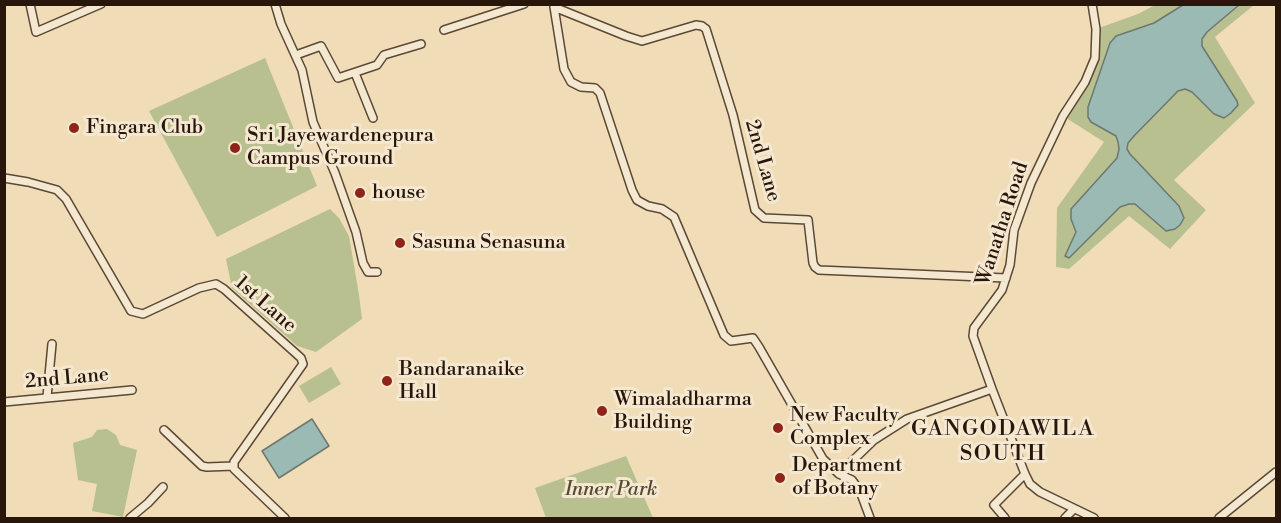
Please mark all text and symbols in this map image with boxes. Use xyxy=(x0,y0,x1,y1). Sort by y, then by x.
place label: Fingara Club xyxy=(86,116,203,140)
street label: 2nd Lane xyxy=(739,117,785,205)
marker: Fingara Club xyxy=(67,121,81,135)
place label: Sri Jayewardenepura Campus Ground xyxy=(247,124,434,171)
marker: Sri Jayewardenepura Campus Ground xyxy=(228,141,242,155)
street label: Wanatha Road xyxy=(972,159,1034,289)
place label: house xyxy=(372,181,425,205)
marker: house xyxy=(353,186,367,200)
place label: Sasuna Senasuna xyxy=(412,231,566,255)
marker: Sasuna Senasuna xyxy=(393,236,407,250)
street label: 1st Lane xyxy=(229,272,301,338)
place label: Bandaranaike Hall xyxy=(399,358,524,405)
street label: 2nd Lane xyxy=(24,363,110,395)
marker: Bandaranaike Hall xyxy=(380,374,394,388)
place label: Wimaladharma Building xyxy=(614,388,752,435)
marker: Wimaladharma Building xyxy=(595,404,609,418)
place label: New Faculty Complex xyxy=(790,404,899,451)
district label: GANGODAWILA SOUTH xyxy=(911,417,1095,469)
marker: New Faculty Complex xyxy=(771,421,785,435)
place label: Department of Botany xyxy=(792,454,902,501)
marker: Department of Botany xyxy=(773,471,787,485)
park label: Inner Park xyxy=(565,478,657,502)

